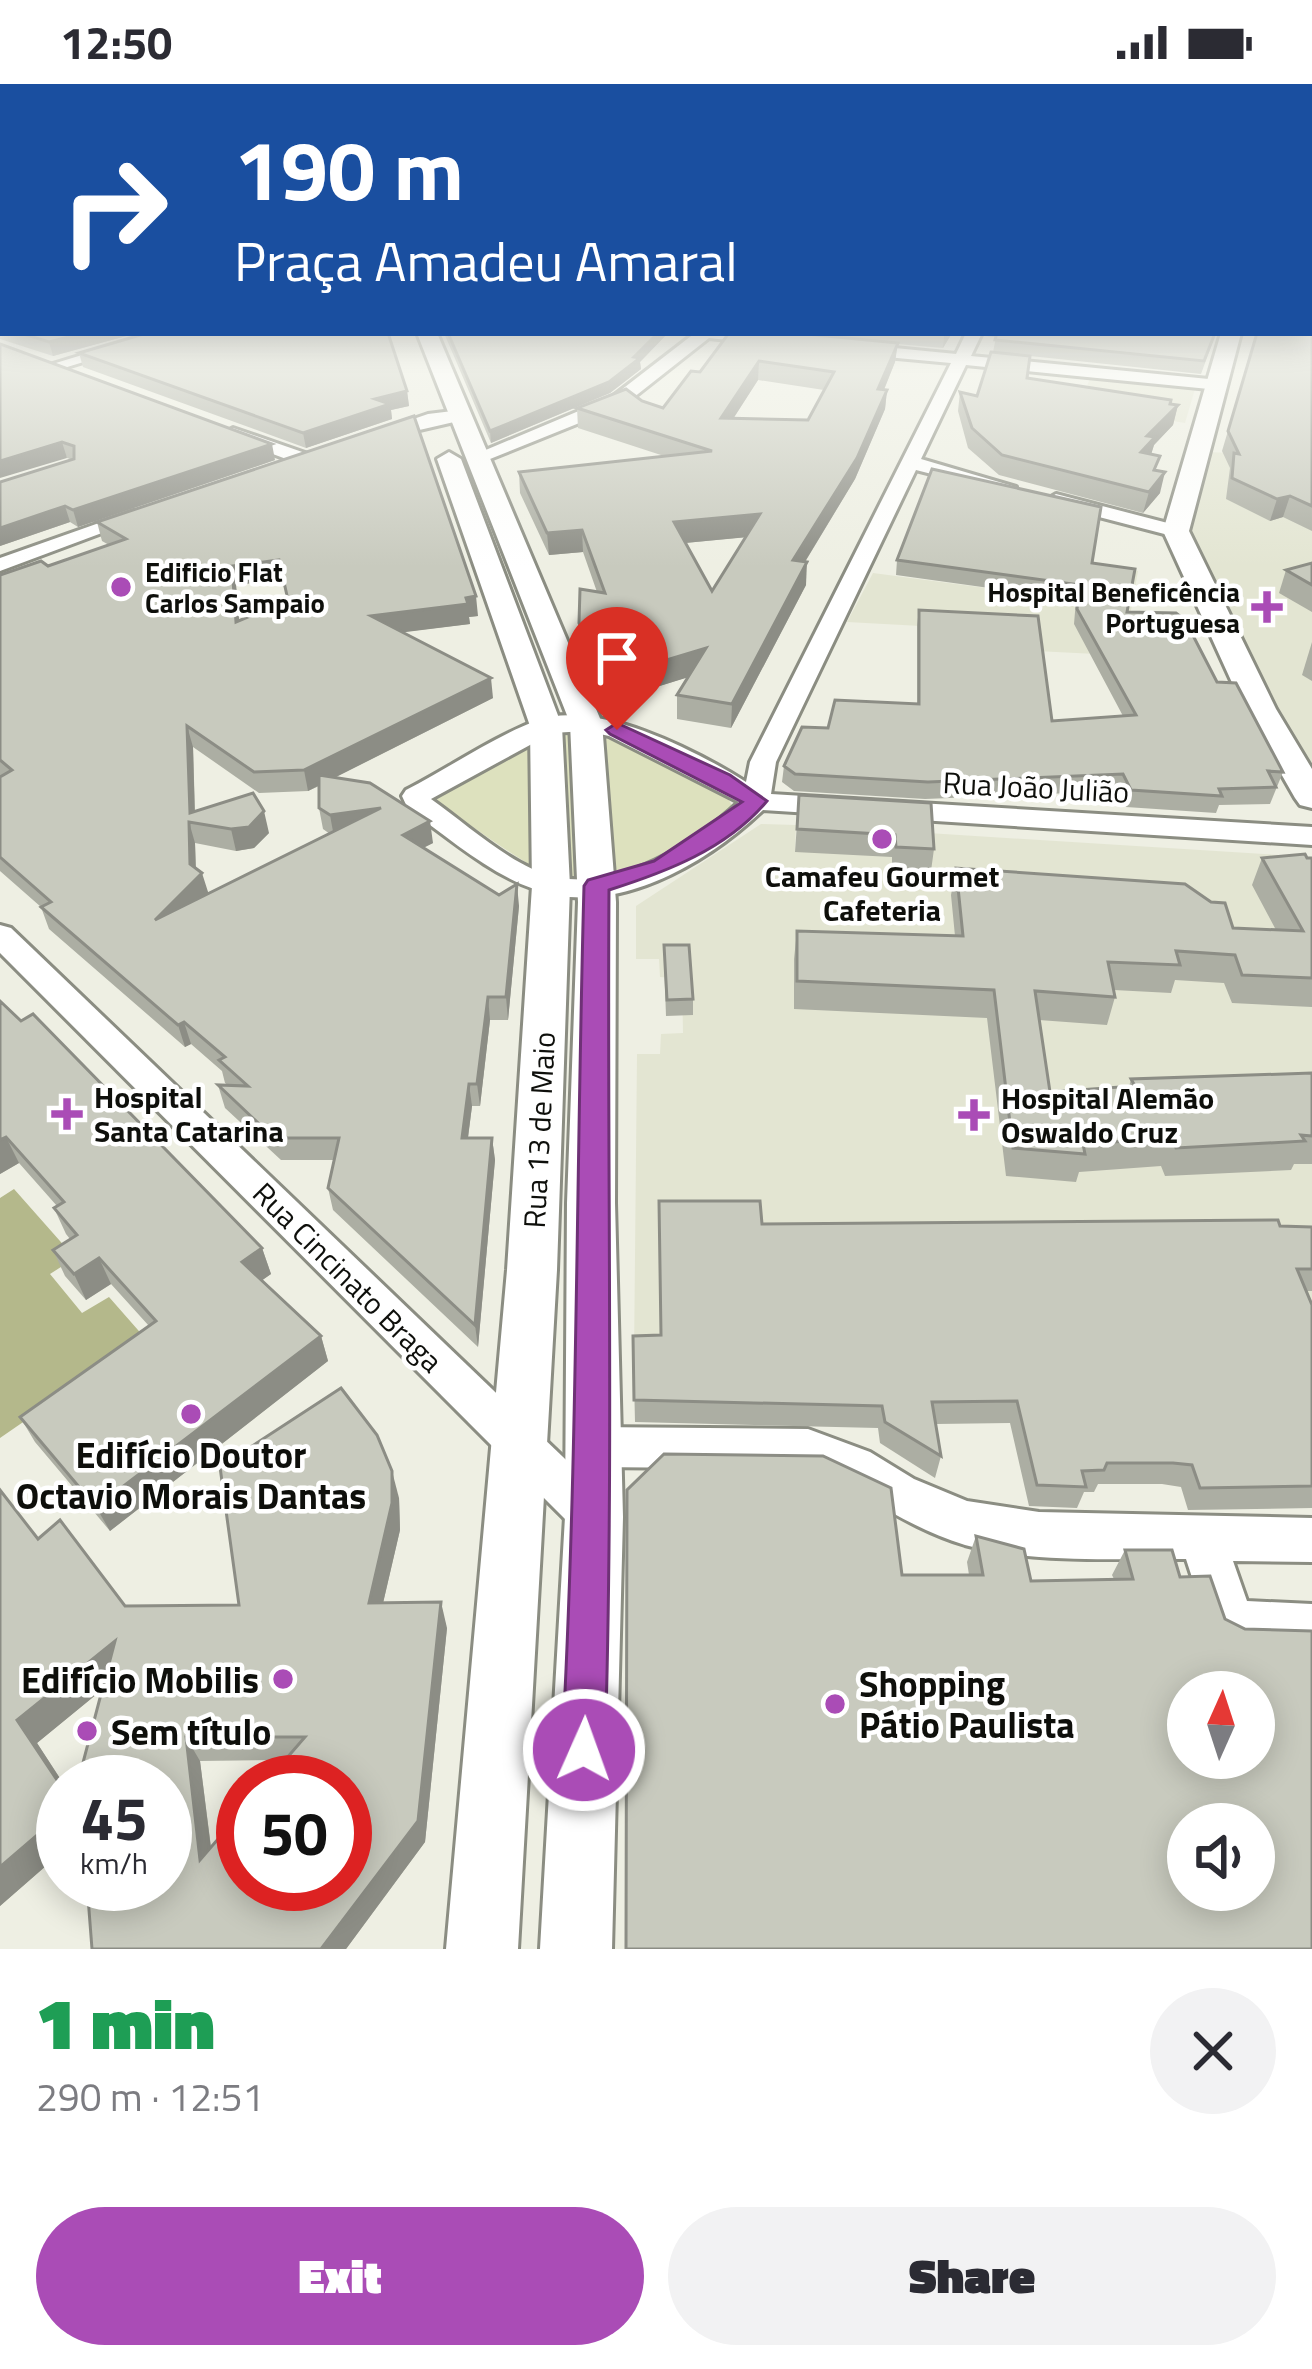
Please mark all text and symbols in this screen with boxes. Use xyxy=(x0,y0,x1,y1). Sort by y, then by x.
text: 12:50 xyxy=(60,8,172,76)
text: 190 m xyxy=(234,105,464,233)
icon: right xyxy=(36,132,192,288)
text: Praça Amadeu Amaral xyxy=(234,220,738,302)
place label: Edificio Flat Carlos Sampaio xyxy=(145,551,325,623)
place label: Hospital Beneficência Portuguesa xyxy=(987,571,1240,643)
marker: Edificio Flat Carlos Sampaio xyxy=(108,574,134,600)
marker: Hospital Beneficência Portuguesa xyxy=(1251,591,1283,623)
pin xyxy=(566,607,668,730)
icon: arrive xyxy=(584,625,650,691)
street label: Rua João Julião xyxy=(942,759,1130,815)
marker: Camafeu Gourmet Cafeteria xyxy=(869,826,895,852)
place label: Camafeu Gourmet Cafeteria xyxy=(765,853,999,933)
street label: Rua 13 de Maio xyxy=(511,1031,567,1229)
place label: Hospital Santa Catarina xyxy=(94,1074,284,1154)
place label: Hospital Alemão Oswaldo Cruz xyxy=(1001,1075,1214,1155)
marker: Hospital Santa Catarina xyxy=(51,1098,83,1130)
marker: Hospital Alemão Oswaldo Cruz xyxy=(958,1099,990,1131)
street label: Rua Cincinato Braga xyxy=(242,1171,454,1383)
marker: Edifício Doutor Octavio Morais Dantas xyxy=(178,1401,204,1427)
place label: Edifício Doutor Octavio Morais Dantas xyxy=(16,1427,366,1523)
place label: Edifício Mobilis xyxy=(21,1652,259,1707)
place label: Shopping Pátio Paulista xyxy=(859,1656,1075,1752)
marker: Edifício Mobilis xyxy=(270,1666,296,1692)
north arrow xyxy=(1167,1671,1275,1779)
map controls xyxy=(1167,1671,1275,1911)
position arrow xyxy=(521,1687,647,1813)
marker: Shopping Pátio Paulista xyxy=(822,1691,848,1717)
place label: Sem título xyxy=(111,1704,271,1759)
marker: Sem título xyxy=(74,1718,100,1744)
speed limit sign: 50 xyxy=(216,1755,372,1911)
text: 45 xyxy=(80,1772,148,1863)
button: sound xyxy=(1167,1803,1275,1911)
text: km/h xyxy=(80,1840,148,1886)
text: 1 min xyxy=(36,1967,215,2077)
button: close xyxy=(1150,1988,1276,2114)
text: 290 m · 12:51 xyxy=(36,2067,264,2126)
button: Exit xyxy=(36,2207,644,2345)
button: Share xyxy=(668,2207,1276,2345)

